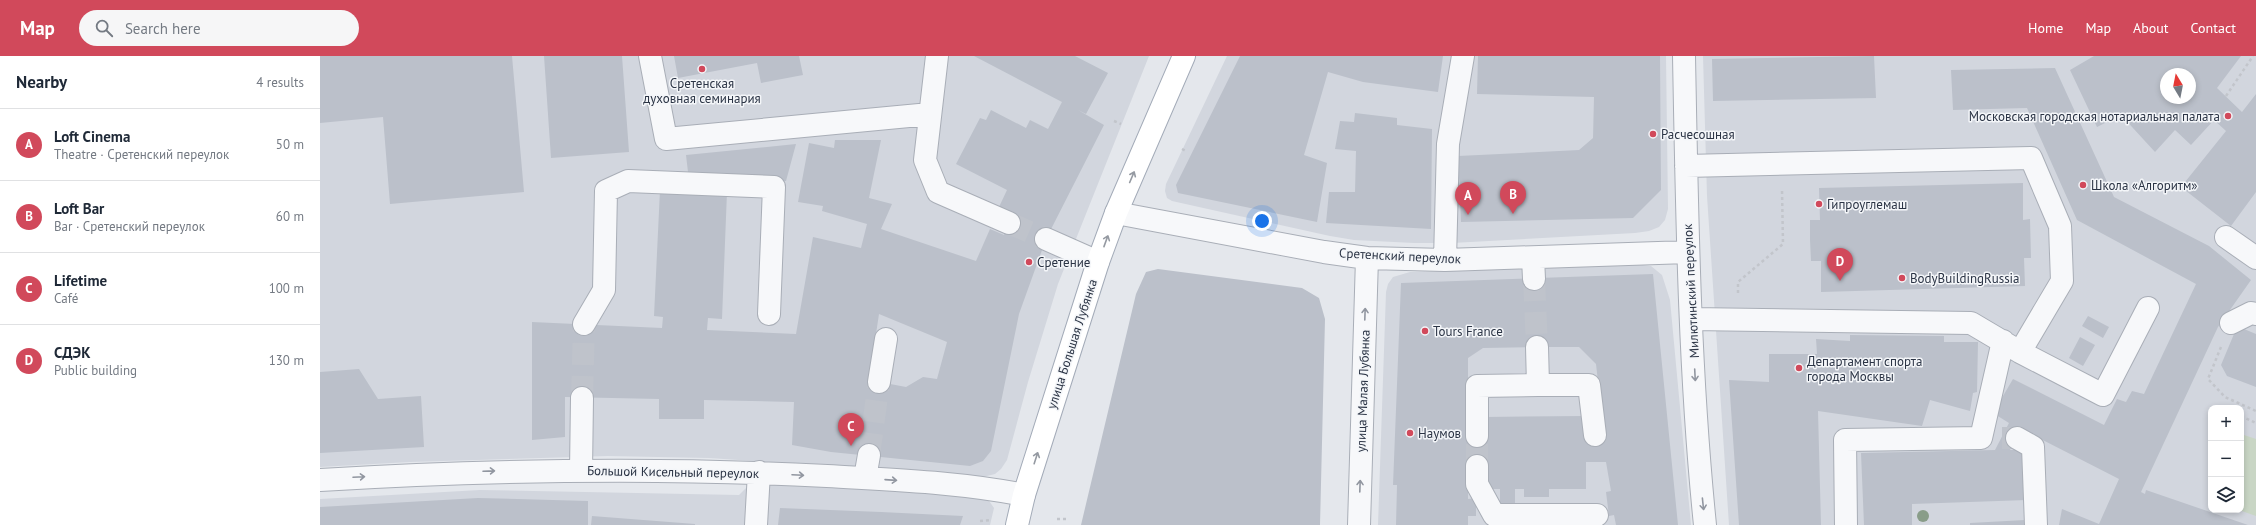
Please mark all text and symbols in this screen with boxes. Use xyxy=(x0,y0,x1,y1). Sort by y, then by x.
search box xyxy=(79,10,359,46)
text: Map xyxy=(20,16,55,40)
icon: search xyxy=(93,17,115,39)
text: Search here xyxy=(125,19,201,38)
text: Home xyxy=(2028,19,2063,37)
text: Map xyxy=(2085,19,2111,37)
text: About xyxy=(2133,19,2169,37)
text: Contact xyxy=(2191,19,2236,37)
marker: Сретенская духовная семинария xyxy=(697,64,707,74)
north arrow xyxy=(2160,68,2196,104)
text: Nearby xyxy=(16,71,67,93)
text: 4 results xyxy=(256,74,304,91)
place label: Сретенская духовная семинария xyxy=(643,75,761,107)
place label: Московская городская нотариальная палата xyxy=(1969,108,2220,125)
marker: Московская городская нотариальная палата xyxy=(2223,111,2233,121)
place label: Расчесошная xyxy=(1661,126,1735,143)
text: Loft Cinema xyxy=(54,127,130,146)
marker: Расчесошная xyxy=(1648,129,1658,139)
text: A xyxy=(25,136,33,153)
text: 50 m xyxy=(276,136,304,153)
text: Theatre · Сретенский переулок xyxy=(54,146,229,163)
one-way arrow xyxy=(1128,171,1136,183)
place label: Школа «Алгоритм» xyxy=(2091,177,2198,194)
marker: Школа «Алгоритм» xyxy=(2078,180,2088,190)
pin: B xyxy=(1500,181,1526,214)
pin: A xyxy=(1455,182,1481,215)
place label: Гипроуглемаш xyxy=(1827,196,1907,213)
text: Loft Bar xyxy=(54,199,104,218)
marker: Гипроуглемаш xyxy=(1814,199,1824,209)
text: B xyxy=(25,208,33,225)
text: 60 m xyxy=(276,208,304,225)
your location xyxy=(1252,211,1272,231)
text: Bar · Сретенский переулок xyxy=(54,218,205,235)
street label: Милютинский переулок xyxy=(1679,223,1703,359)
one-way arrow xyxy=(1102,235,1110,247)
street label: Сретенский переулок xyxy=(1339,244,1462,268)
pin: D xyxy=(1827,248,1853,281)
place label: Сретение xyxy=(1037,254,1090,271)
marker: Сретение xyxy=(1024,257,1034,267)
place label: BodyBuildingRussia xyxy=(1910,270,2020,287)
text: Lifetime xyxy=(54,271,107,290)
marker: BodyBuildingRussia xyxy=(1897,273,1907,283)
street label: улица Большая Лубянка xyxy=(1043,277,1101,411)
text: C xyxy=(25,280,33,297)
text: 100 m xyxy=(269,280,304,297)
text: Café xyxy=(54,290,78,307)
one-way arrow xyxy=(1362,308,1369,321)
place label: Tours France xyxy=(1433,323,1503,340)
marker: Tours France xyxy=(1420,326,1430,336)
street label: улица Малая Лубянка xyxy=(1352,329,1374,453)
text: СДЭК xyxy=(54,343,91,362)
text: D xyxy=(25,352,33,369)
text: 130 m xyxy=(269,352,304,369)
place label: Департамент спорта города Москвы xyxy=(1807,353,1922,385)
text: Public building xyxy=(54,362,137,379)
marker: Департамент спорта города Москвы xyxy=(1794,363,1804,373)
one-way arrow xyxy=(1691,368,1698,381)
map controls xyxy=(2208,405,2244,513)
button: + xyxy=(2208,405,2244,441)
pin: C xyxy=(838,413,864,446)
place label: Наумов xyxy=(1418,425,1461,442)
marker: Наумов xyxy=(1405,428,1415,438)
button: − xyxy=(2208,441,2244,477)
one-way arrow xyxy=(1033,452,1040,465)
street label: Большой Кисельный переулок xyxy=(587,462,760,482)
one-way arrow xyxy=(482,468,495,475)
one-way arrow xyxy=(791,471,804,478)
one-way arrow xyxy=(352,474,365,481)
one-way arrow xyxy=(884,477,897,484)
button: layers xyxy=(2208,477,2244,513)
one-way arrow xyxy=(1357,480,1364,493)
one-way arrow xyxy=(1700,498,1707,511)

